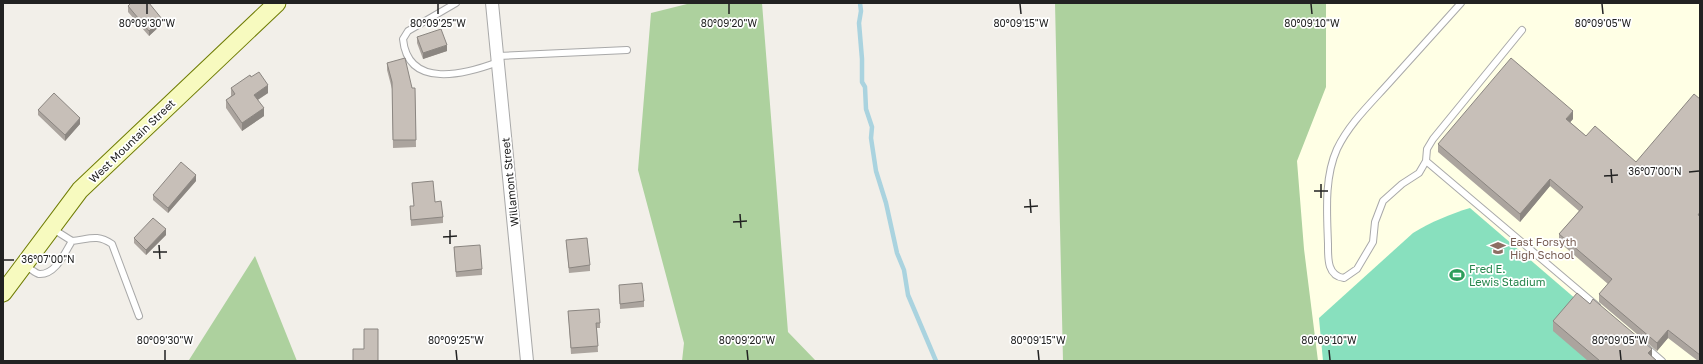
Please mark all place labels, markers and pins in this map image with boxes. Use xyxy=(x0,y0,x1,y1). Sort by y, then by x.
place label: East Forsyth High School xyxy=(1510,235,1577,261)
school or university icon: East Forsyth High School xyxy=(1489,239,1507,257)
place label: Fred E. Lewis Stadium xyxy=(1469,262,1545,288)
sports icon: Fred E. Lewis Stadium xyxy=(1448,266,1466,284)

